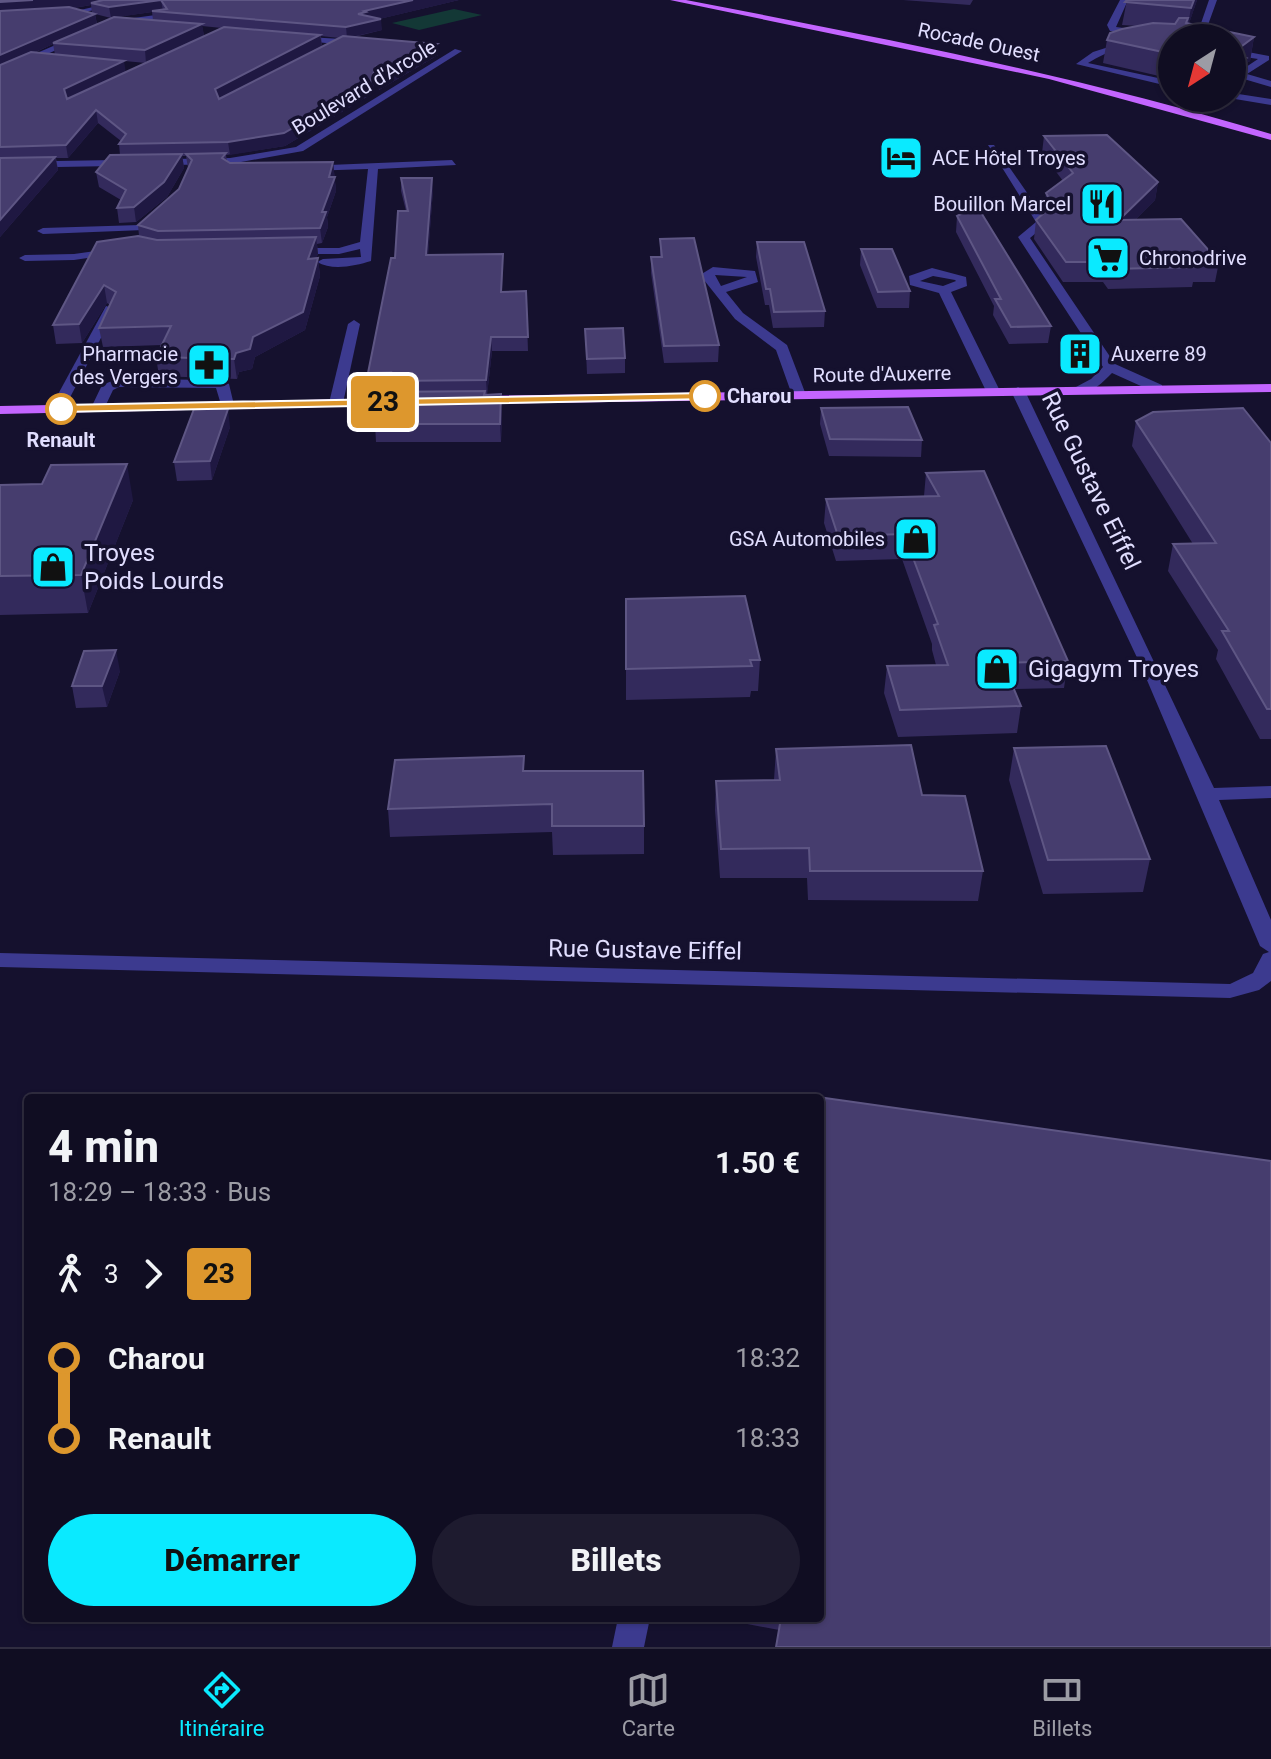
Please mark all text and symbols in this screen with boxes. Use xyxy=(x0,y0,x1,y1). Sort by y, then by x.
street label: Rocade Ouest xyxy=(916,17,1042,67)
north arrow xyxy=(1158,24,1246,112)
map controls xyxy=(1158,24,1246,112)
street label: Boulevard d'Arcole xyxy=(287,34,441,140)
hotel icon: ACE Hôtel Troyes xyxy=(877,134,925,182)
place label: ACE Hôtel Troyes xyxy=(932,146,1086,170)
restaurant icon: Bouillon Marcel xyxy=(1078,180,1126,228)
place label: Bouillon Marcel xyxy=(933,192,1071,216)
supermarket icon: Chronodrive xyxy=(1084,234,1132,282)
place label: Chronodrive xyxy=(1139,246,1247,270)
building icon: Auxerre 89 xyxy=(1056,330,1104,378)
pharmacy icon: Pharmacie des Vergers xyxy=(185,341,233,389)
place label: Pharmacie des Vergers xyxy=(72,342,178,389)
place label: Auxerre 89 xyxy=(1111,342,1207,366)
street label: Route d'Auxerre xyxy=(812,361,952,387)
line badge: 23 xyxy=(347,376,419,428)
marker: Charou xyxy=(690,381,720,411)
place label: Charou xyxy=(727,384,792,408)
text: 23 xyxy=(367,385,399,418)
street label: Rue Gustave Eiffel xyxy=(1036,388,1146,574)
marker: Renault xyxy=(46,394,76,424)
place label: Renault xyxy=(27,428,96,452)
shop icon: GSA Automobiles xyxy=(892,515,940,563)
place label: GSA Automobiles xyxy=(729,527,885,551)
place label: Troyes Poids Lourds xyxy=(84,539,224,595)
shop icon: Troyes Poids Lourds xyxy=(29,543,77,591)
shop icon: Gigagym Troyes xyxy=(973,645,1021,693)
place label: Gigagym Troyes xyxy=(1028,655,1199,683)
street label: Rue Gustave Eiffel xyxy=(548,934,742,966)
text: 4 min xyxy=(48,1121,159,1173)
text: 1.50 € xyxy=(715,1145,800,1180)
text: 18:29 – 18:33 · Bus xyxy=(48,1177,271,1207)
icon: walk xyxy=(48,1252,92,1296)
icon: forward xyxy=(131,1252,175,1296)
text: 23 xyxy=(203,1257,235,1290)
text: 3 xyxy=(104,1259,119,1289)
text: Charou xyxy=(108,1341,205,1376)
text: 18:32 xyxy=(735,1343,800,1373)
text: Renault xyxy=(108,1421,211,1456)
text: 18:33 xyxy=(735,1423,800,1453)
button: Démarrer xyxy=(48,1514,416,1606)
button: Billets xyxy=(432,1514,800,1606)
tab: Itinéraire xyxy=(179,1668,264,1741)
tab: Carte xyxy=(622,1668,675,1741)
tab: Billets xyxy=(1032,1668,1092,1741)

